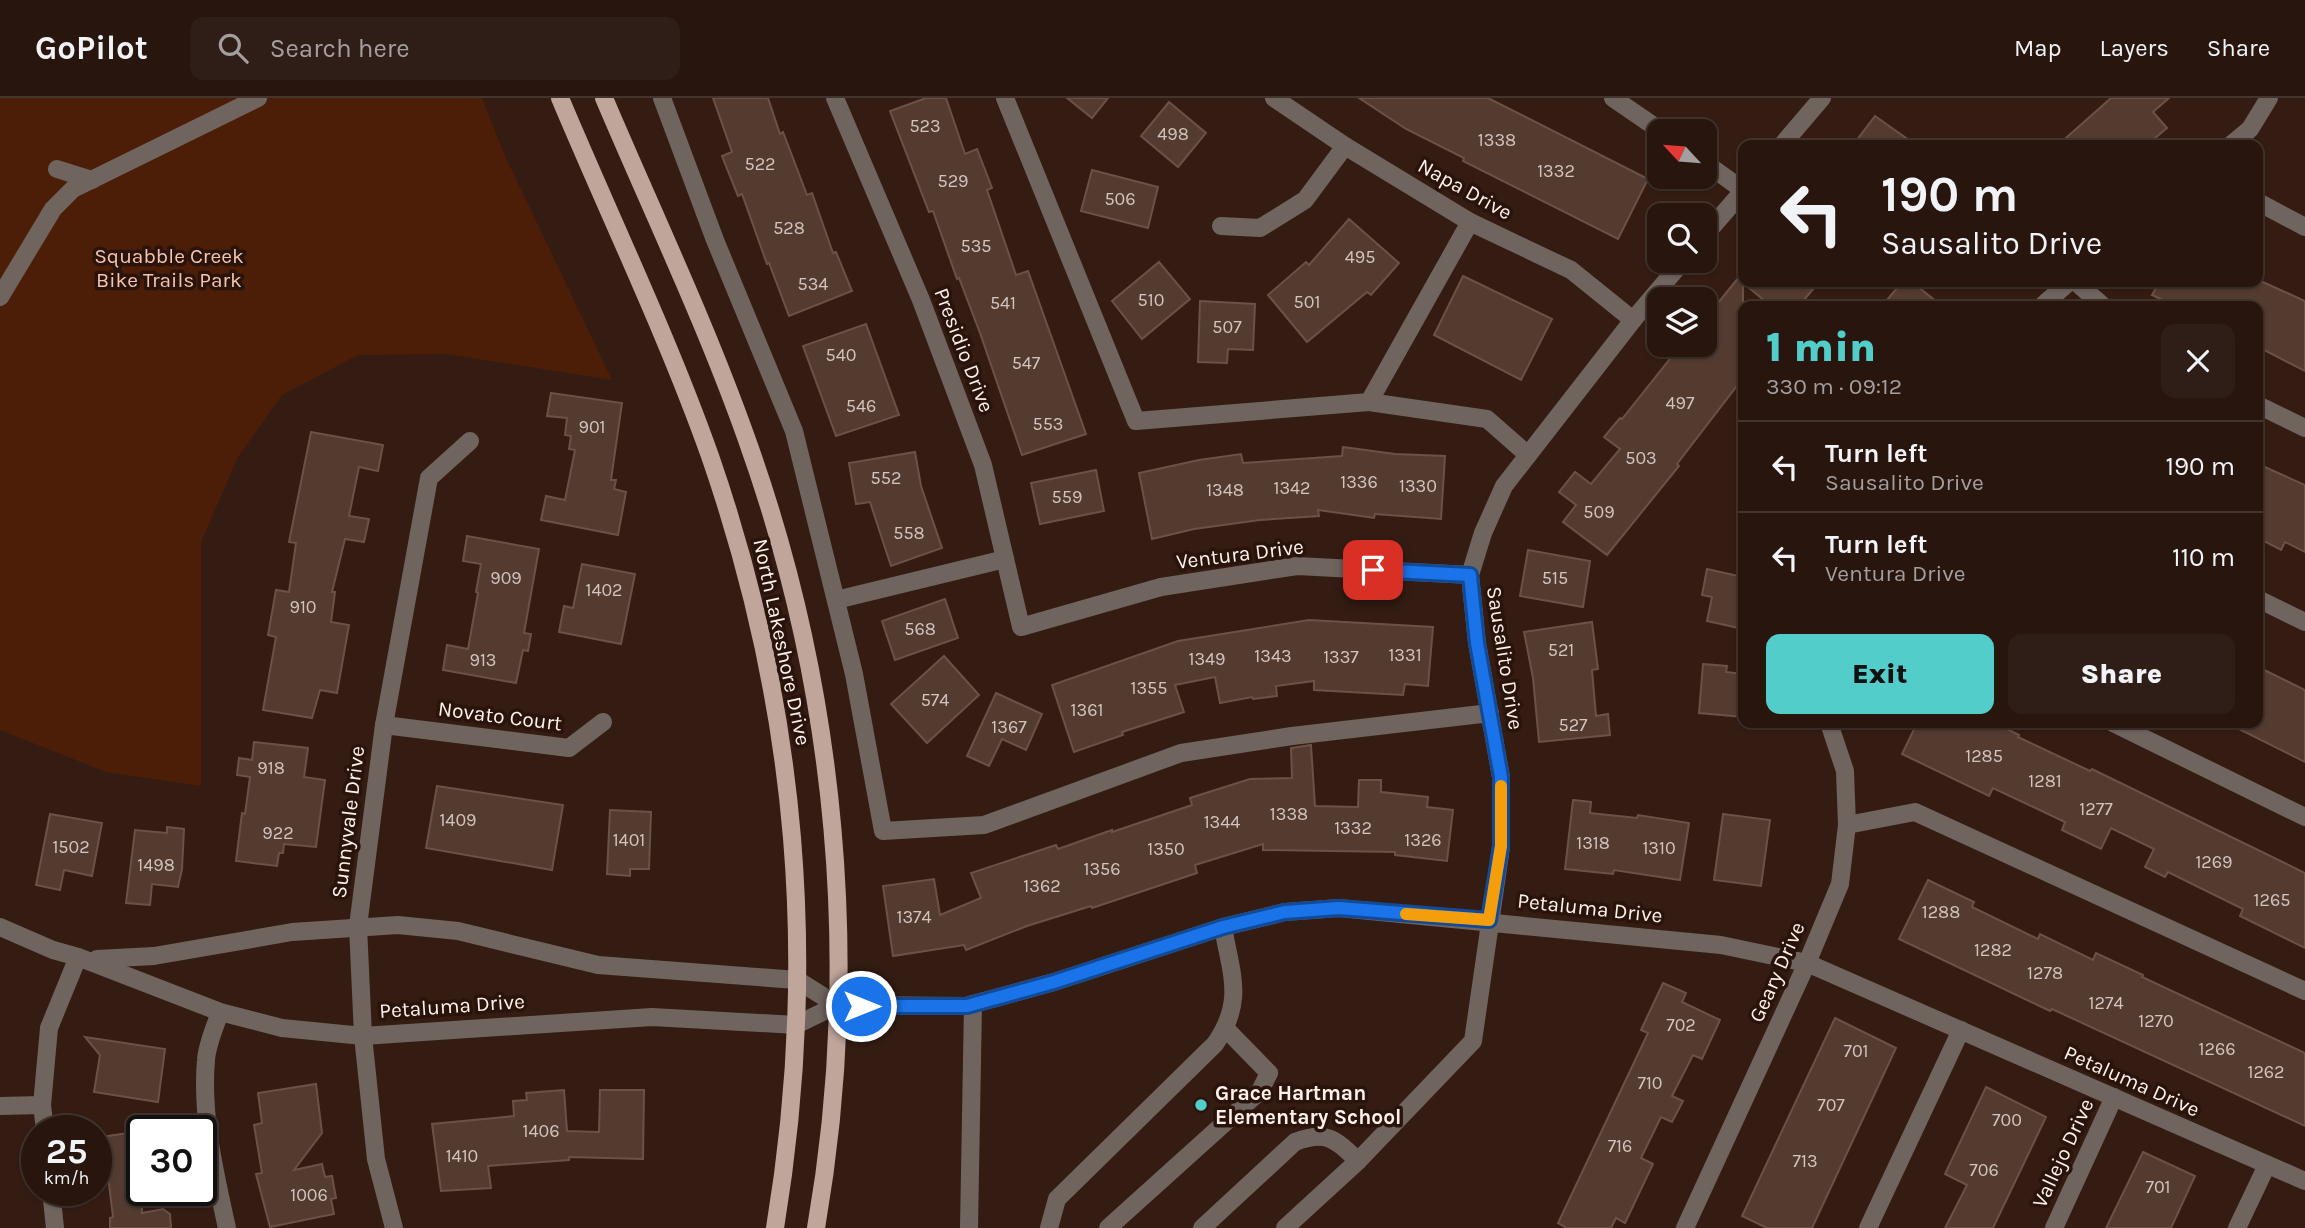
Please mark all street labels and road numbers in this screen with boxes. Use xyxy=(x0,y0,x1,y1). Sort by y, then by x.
street label: Napa Drive xyxy=(1414,153,1516,225)
street label: Presidio Drive xyxy=(929,284,999,416)
street label: Ventura Drive xyxy=(1175,534,1305,574)
street label: North Lakeshore Drive xyxy=(748,537,816,747)
street label: Sausalito Drive xyxy=(1482,584,1528,732)
street label: Novato Court xyxy=(437,696,564,736)
street label: Sunnyvale Drive xyxy=(327,744,369,900)
street label: Petaluma Drive xyxy=(1516,888,1664,928)
street label: Geary Drive xyxy=(1744,918,1810,1026)
street label: Petaluma Drive xyxy=(378,989,526,1023)
street label: Petaluma Drive xyxy=(2061,1040,2203,1122)
street label: Vallejo Drive xyxy=(2027,1095,2099,1211)

